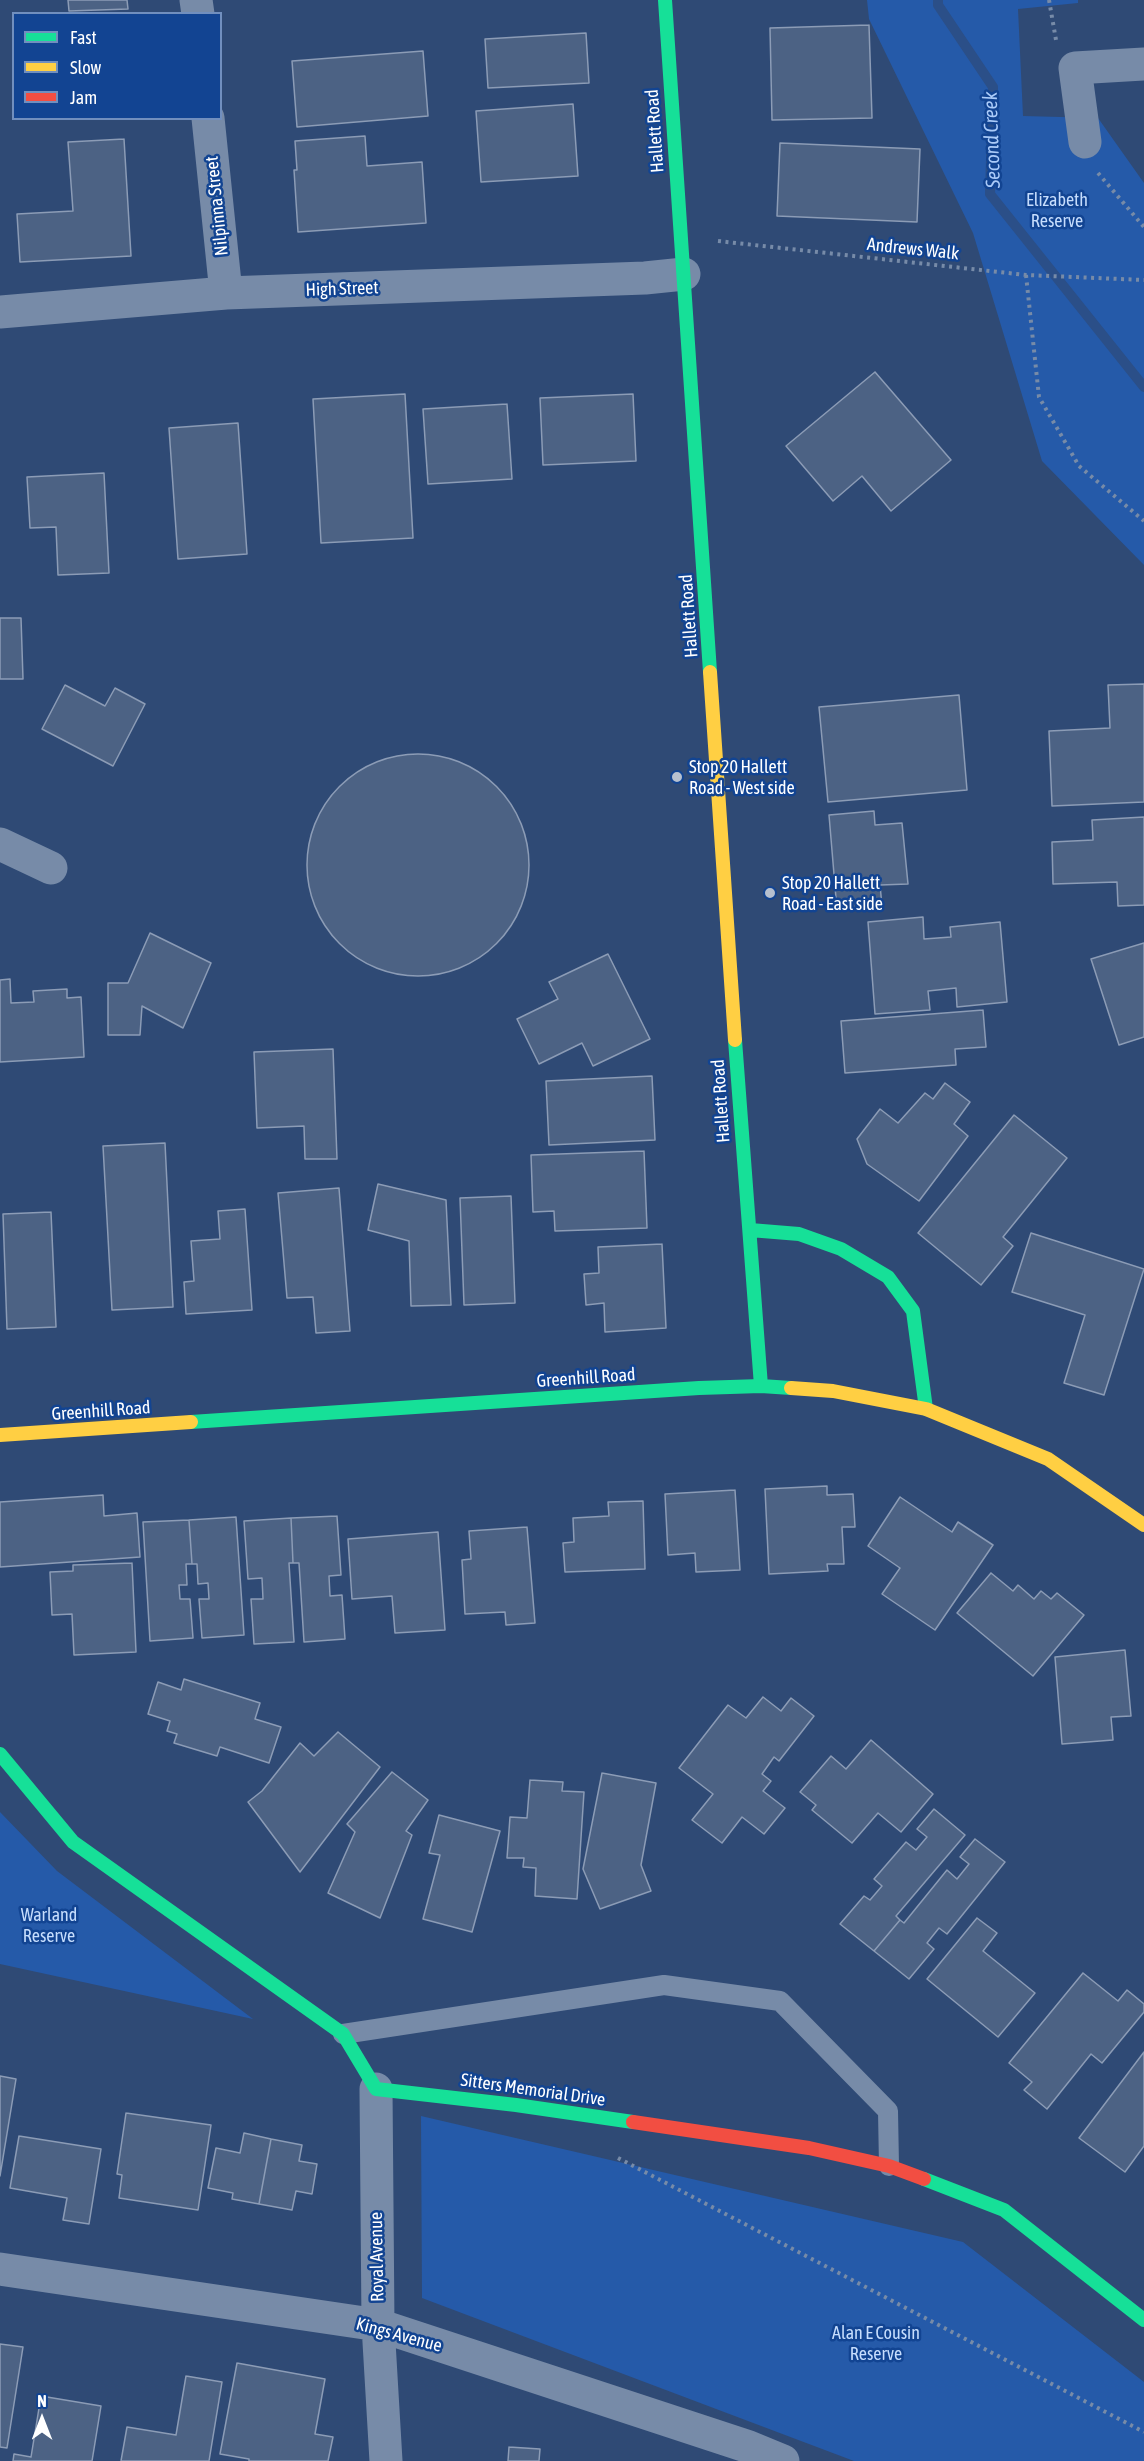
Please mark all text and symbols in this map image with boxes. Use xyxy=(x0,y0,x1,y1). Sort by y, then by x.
legend xyxy=(12,12,222,120)
text: Fast xyxy=(70,27,97,48)
text: Slow xyxy=(70,57,101,78)
text: Jam xyxy=(70,87,97,108)
street label: Hallett Road xyxy=(641,89,669,173)
water label: Second Creek xyxy=(978,91,1006,189)
street label: Nilpinna Street xyxy=(201,155,233,257)
park label: Elizabeth Reserve xyxy=(1026,189,1088,232)
street label: Andrews Walk xyxy=(866,233,960,265)
street label: High Street xyxy=(305,277,379,301)
street label: Hallett Road xyxy=(675,574,703,658)
place label: Stop 20 Hallett Road - West side xyxy=(689,756,795,798)
marker: Stop 20 Hallett Road - West side xyxy=(670,770,684,784)
place label: Stop 20 Hallett Road - East side xyxy=(782,872,883,914)
marker: Stop 20 Hallett Road - East side xyxy=(763,886,777,900)
street label: Hallett Road xyxy=(707,1059,735,1143)
street label: Greenhill Road xyxy=(536,1364,636,1392)
street label: Greenhill Road xyxy=(51,1397,151,1425)
park label: Warland Reserve xyxy=(21,1904,77,1946)
street label: Sitters Memorial Drive xyxy=(459,2069,607,2111)
street label: Royal Avenue xyxy=(365,2212,389,2302)
street label: Kings Avenue xyxy=(354,2313,444,2357)
park label: Alan E Cousin Reserve xyxy=(832,2322,920,2364)
north arrow xyxy=(12,2389,72,2449)
text: N xyxy=(37,2392,47,2410)

